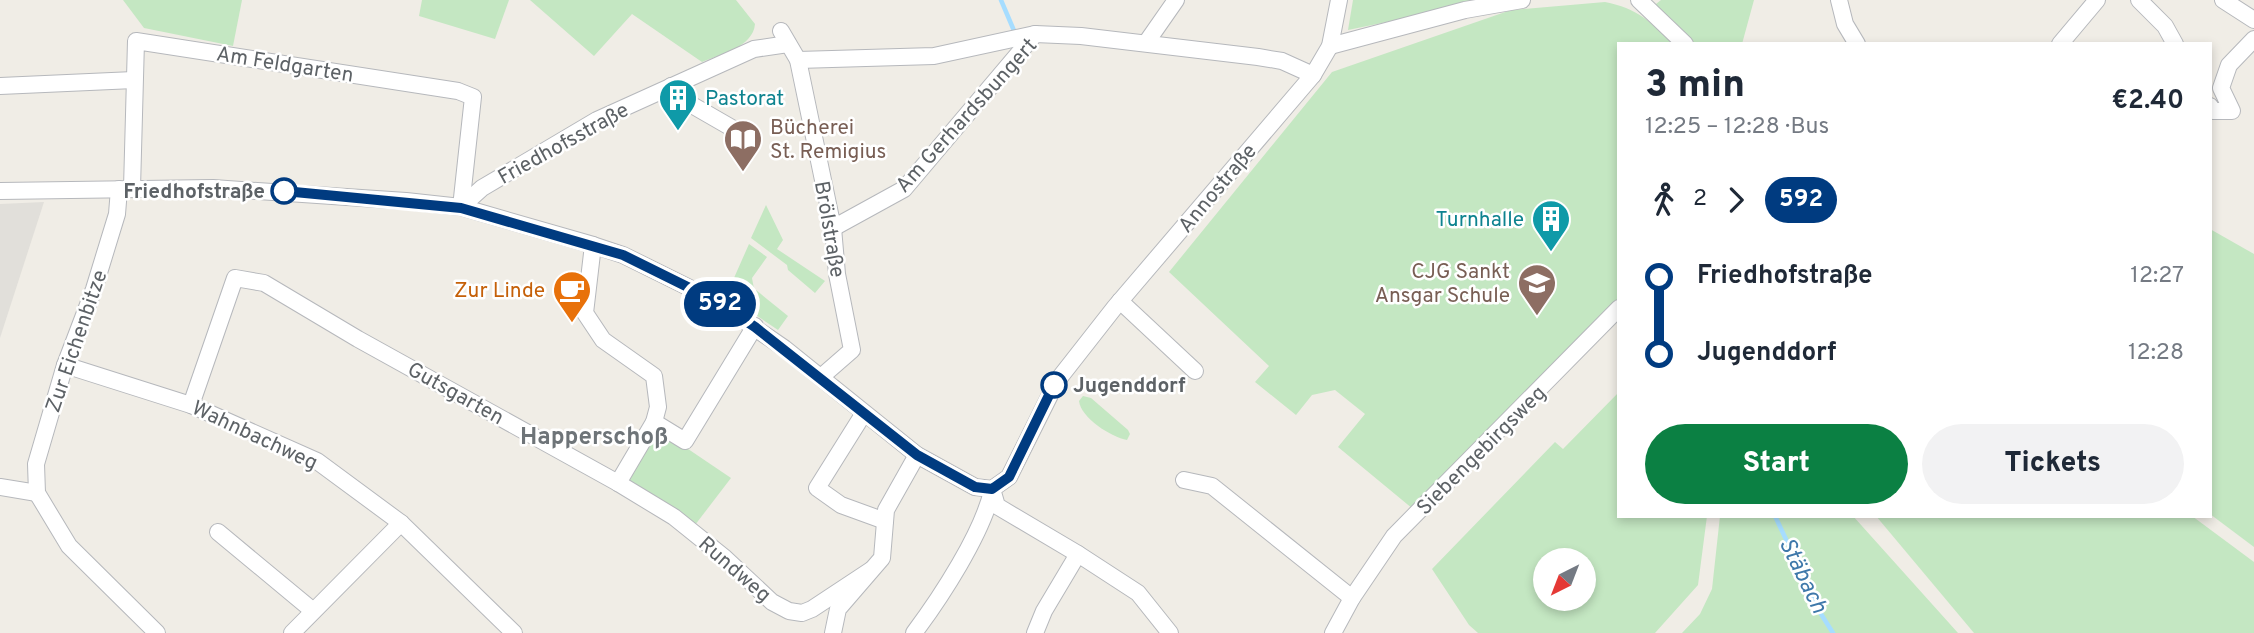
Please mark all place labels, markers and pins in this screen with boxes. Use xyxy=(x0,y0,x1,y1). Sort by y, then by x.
building icon: Pastorat xyxy=(657,77,699,132)
place label: Pastorat xyxy=(705,86,784,113)
place label: Bücherei St. Remigius xyxy=(770,115,886,166)
library icon: Bücherei St. Remigius xyxy=(722,118,764,173)
marker: Friedhofstraße xyxy=(271,178,297,204)
place label: Friedhofstraße xyxy=(123,179,265,206)
building icon: Turnhalle xyxy=(1530,198,1572,253)
place label: Turnhalle xyxy=(1435,207,1524,234)
place label: CJG Sankt Ansgar Schule xyxy=(1375,259,1510,310)
school or university icon: CJG Sankt Ansgar Schule xyxy=(1516,262,1558,317)
cafe icon: Zur Linde xyxy=(551,269,593,324)
place label: Zur Linde xyxy=(454,278,545,305)
marker: Jugenddorf xyxy=(1041,372,1067,398)
place label: Jugenddorf xyxy=(1073,373,1186,400)

